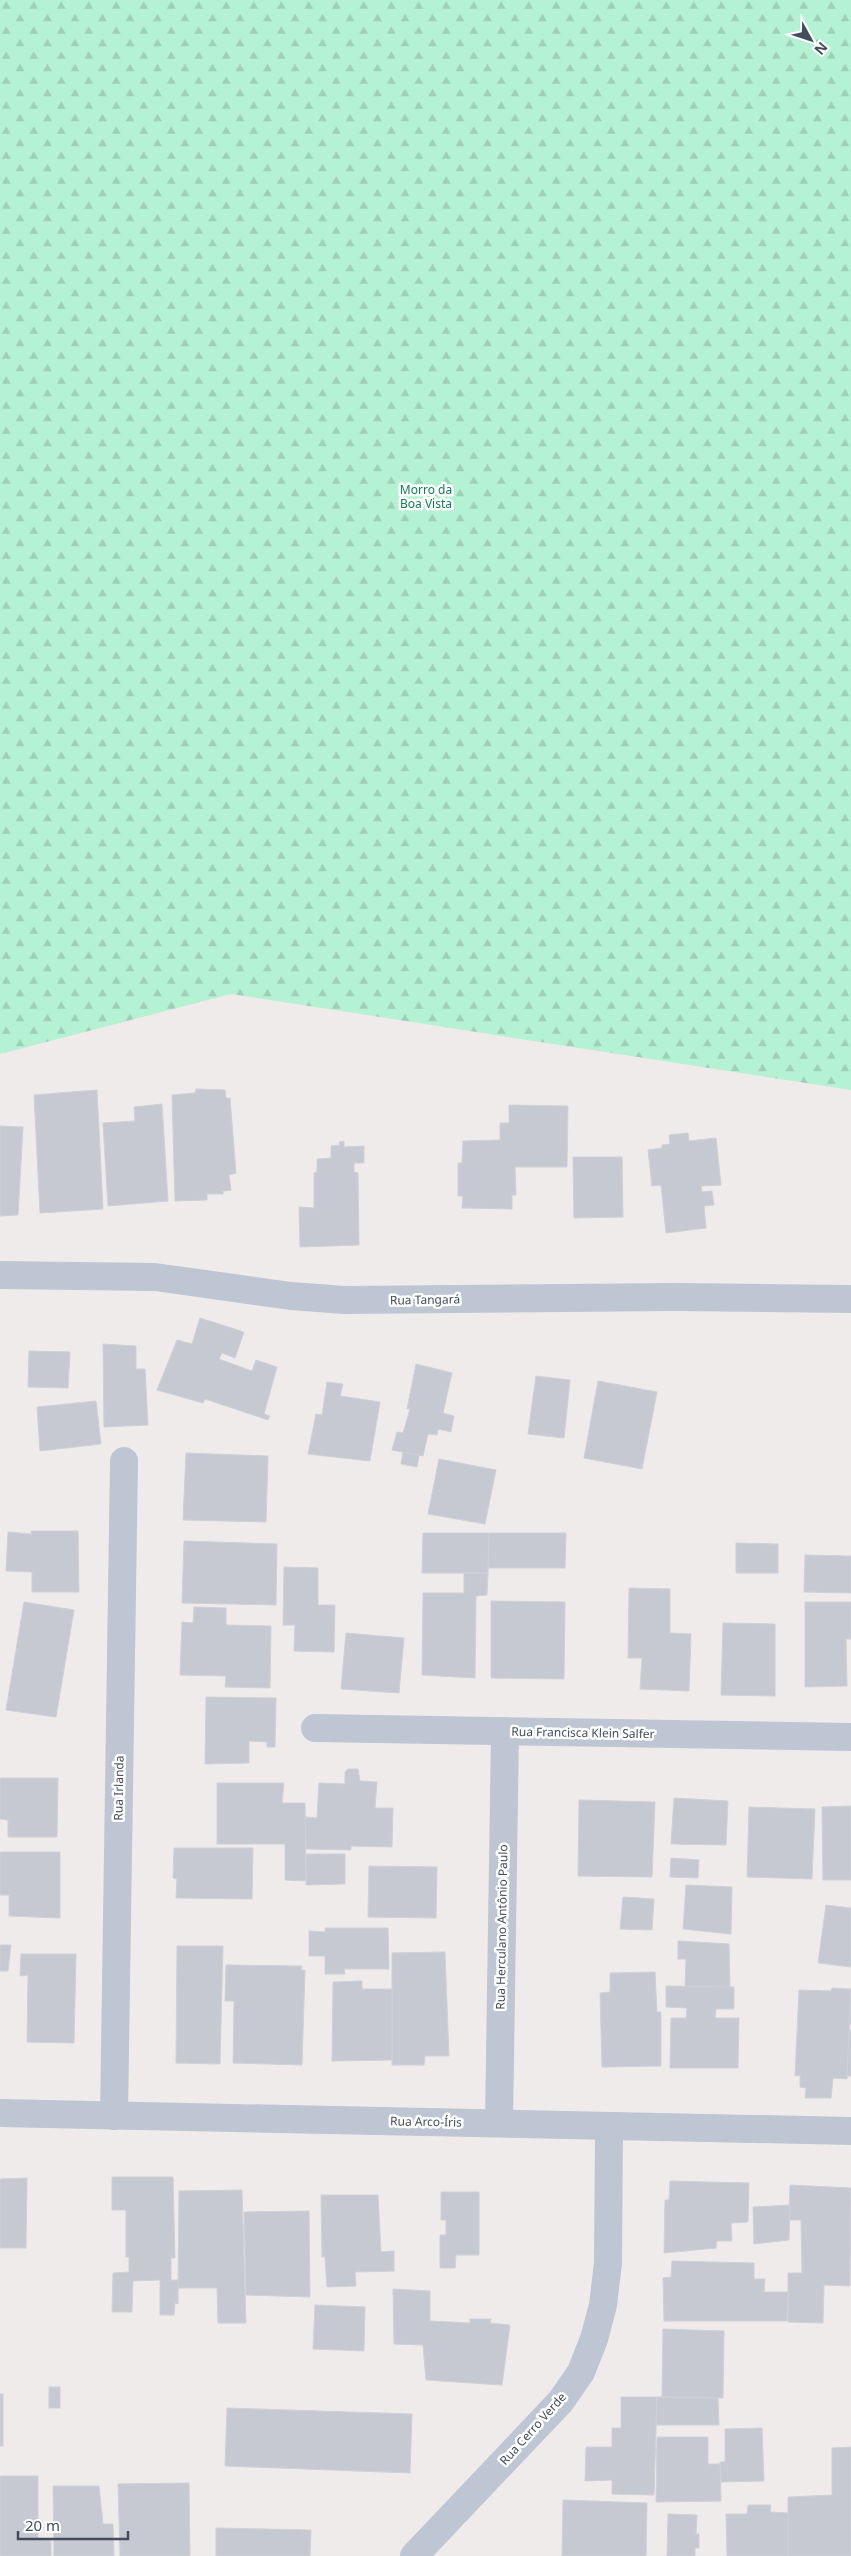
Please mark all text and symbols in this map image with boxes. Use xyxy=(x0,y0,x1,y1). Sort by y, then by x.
north arrow xyxy=(786,15,836,65)
text: N xyxy=(810,38,832,59)
park label: Morro da Boa Vista xyxy=(400,481,452,512)
street label: Rua Tangará xyxy=(390,1290,460,1309)
street label: Rua Francisca Klein Salfer xyxy=(511,1723,655,1742)
street label: Rua Irlanda xyxy=(109,1755,128,1821)
street label: Rua Herculano Antônio Paulo xyxy=(492,1844,511,2010)
street label: Rua Arco-Íris xyxy=(390,2112,462,2131)
street label: Rua Cerro Verde xyxy=(496,2389,570,2468)
scale bar xyxy=(18,2508,128,2540)
text: 20 m xyxy=(25,2515,60,2535)

